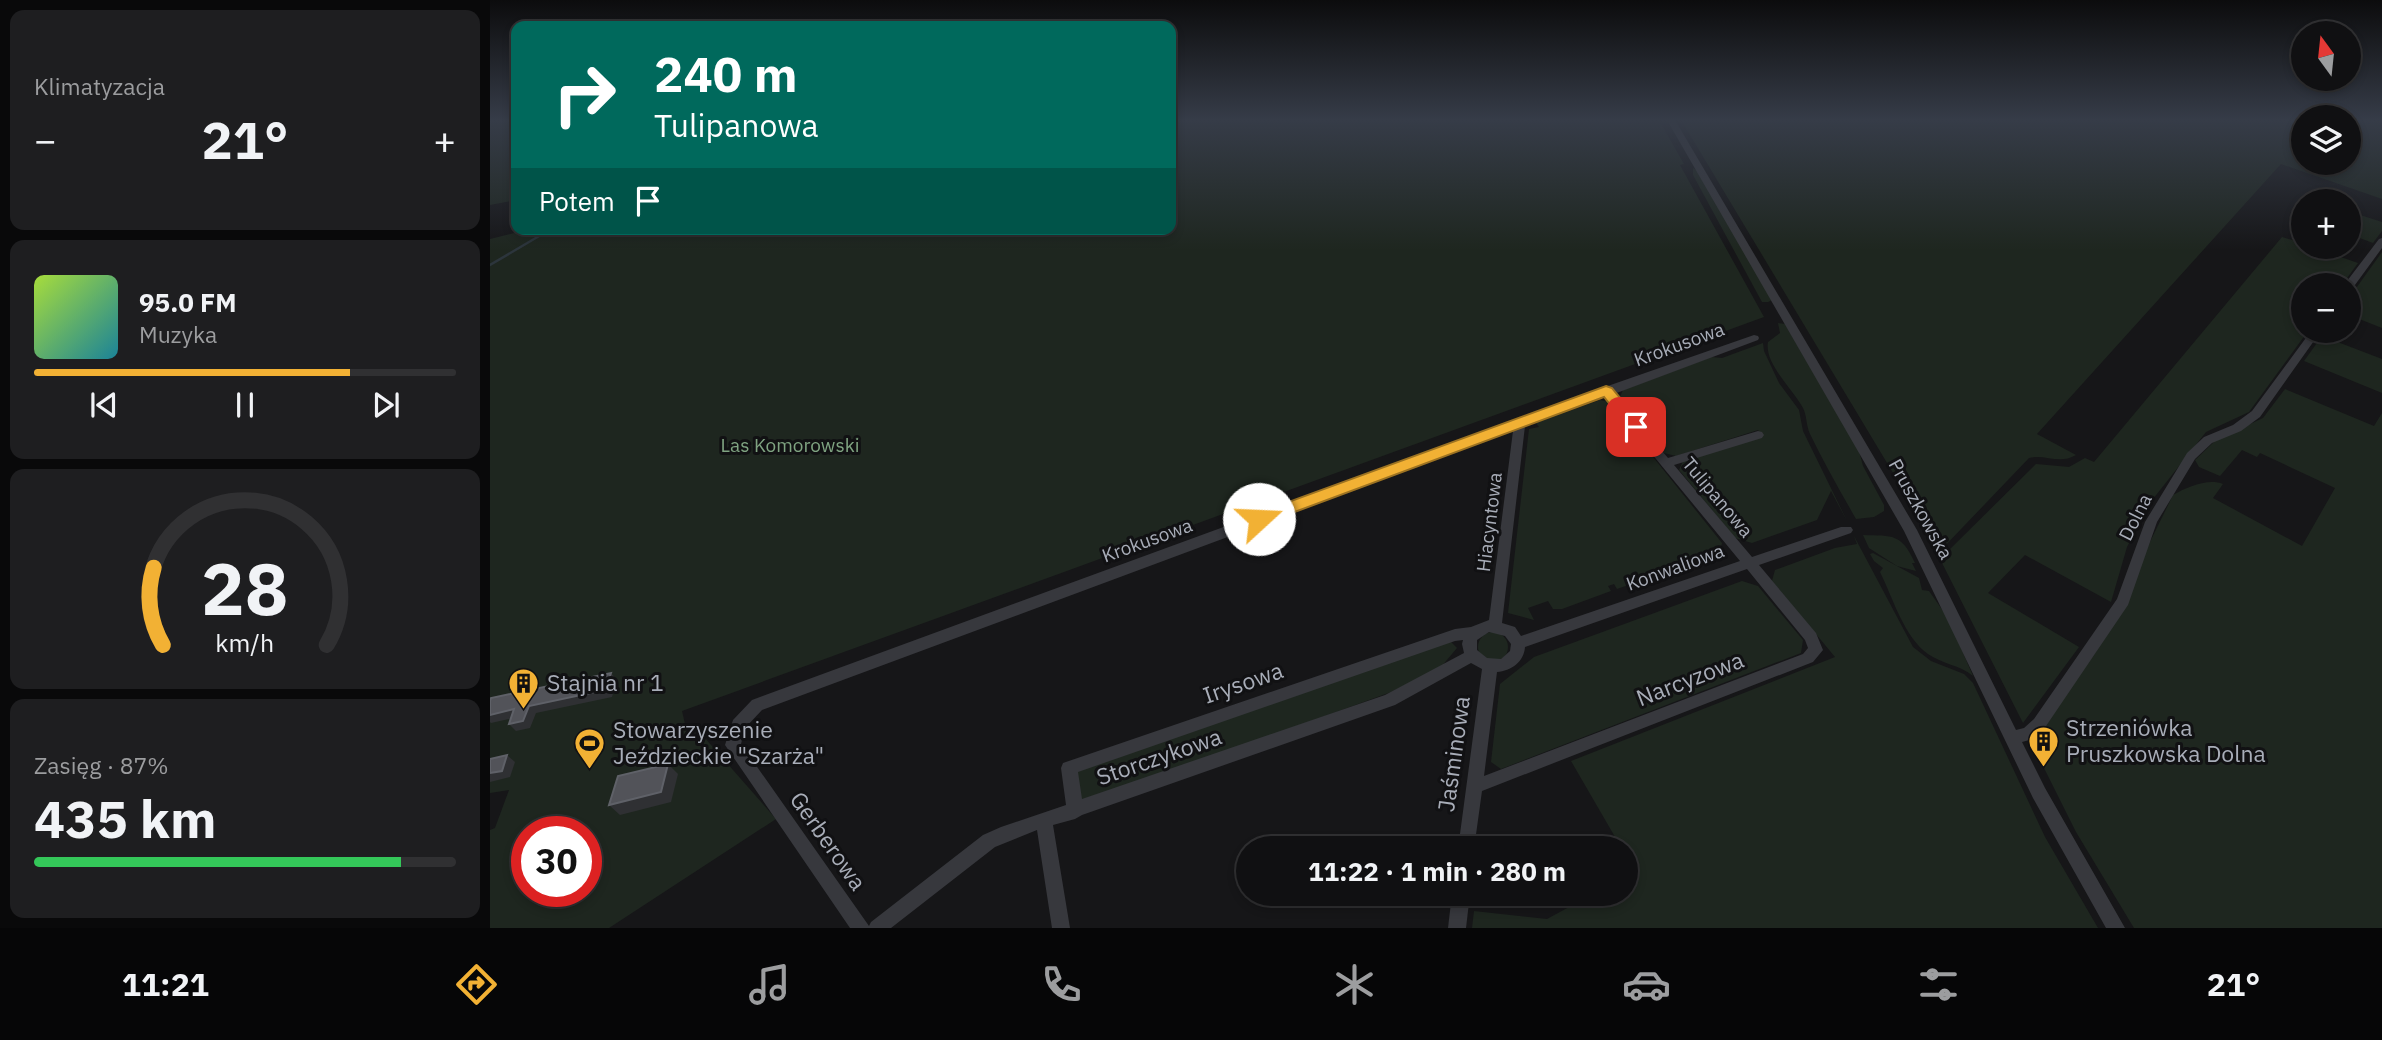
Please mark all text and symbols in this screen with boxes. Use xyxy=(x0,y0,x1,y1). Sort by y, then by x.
north arrow xyxy=(2291,21,2361,91)
map controls xyxy=(2291,21,2361,343)
text: 240 m xyxy=(654,42,798,105)
icon: right xyxy=(539,49,630,140)
text: Klimatyzacja xyxy=(34,71,165,101)
text: Tulipanowa xyxy=(654,104,819,146)
button: layers xyxy=(2291,105,2361,175)
text: 21° xyxy=(202,106,288,173)
text: − xyxy=(34,115,57,164)
text: + xyxy=(433,115,456,164)
icon: arrive xyxy=(629,182,667,220)
text: Potem xyxy=(539,184,615,218)
button: + xyxy=(2291,189,2361,259)
button: − xyxy=(2291,273,2361,343)
text: 95.0 FM xyxy=(139,285,237,319)
street label: Krokusowa xyxy=(1631,317,1727,371)
text: Muzyka xyxy=(139,319,217,349)
icon: previous xyxy=(85,386,123,424)
icon: pause xyxy=(226,386,264,424)
icon: next xyxy=(367,386,405,424)
pin xyxy=(1606,397,1666,457)
icon: arrive xyxy=(1617,408,1655,446)
park label: Las Komorowski xyxy=(721,433,859,457)
street label: Tulipanowa xyxy=(1677,452,1759,542)
street label: Pruszkowska xyxy=(1884,455,1958,563)
street label: Hiacyntowa xyxy=(1471,471,1507,573)
position arrow xyxy=(1222,482,1296,556)
street label: Dolna xyxy=(2113,489,2157,545)
street label: Krokusowa xyxy=(1099,513,1195,567)
street label: Konwaliowa xyxy=(1623,538,1727,596)
text: 28 xyxy=(201,540,289,635)
text: km/h xyxy=(216,626,274,659)
street label: Narcyzowa xyxy=(1632,644,1748,712)
street label: Irysowa xyxy=(1199,654,1287,710)
building icon: Stajnia nr 1 xyxy=(507,666,541,710)
place label: Stajnia nr 1 xyxy=(547,667,664,697)
street label: Jaśminowa xyxy=(1430,694,1476,814)
place label: Strzeniówka Pruszkowska Dolna xyxy=(2066,712,2266,768)
place label: Stowarzyszenie Jeździeckie "Szarża" xyxy=(613,714,824,770)
street label: Storczykowa xyxy=(1092,721,1225,791)
building icon: Strzeniówka Pruszkowska Dolna xyxy=(2026,724,2060,768)
sports icon: Stowarzyszenie Jeździeckie "Szarża" xyxy=(573,726,607,770)
text: Zasięg · 87% xyxy=(34,750,169,780)
text: 435 km xyxy=(34,785,216,852)
street label: Gerberowa xyxy=(784,785,874,896)
speed limit sign: 30 xyxy=(511,816,602,907)
text: 11:22 · 1 min · 280 m xyxy=(1308,854,1566,888)
icon: directions xyxy=(452,960,501,1009)
icon: music xyxy=(745,960,794,1009)
icon: phone xyxy=(1037,960,1086,1009)
icon: climate xyxy=(1330,960,1379,1009)
icon: car xyxy=(1622,960,1671,1009)
icon: filters xyxy=(1914,960,1963,1009)
text: 11:21 xyxy=(122,963,209,1005)
text: 21° xyxy=(2207,963,2260,1005)

